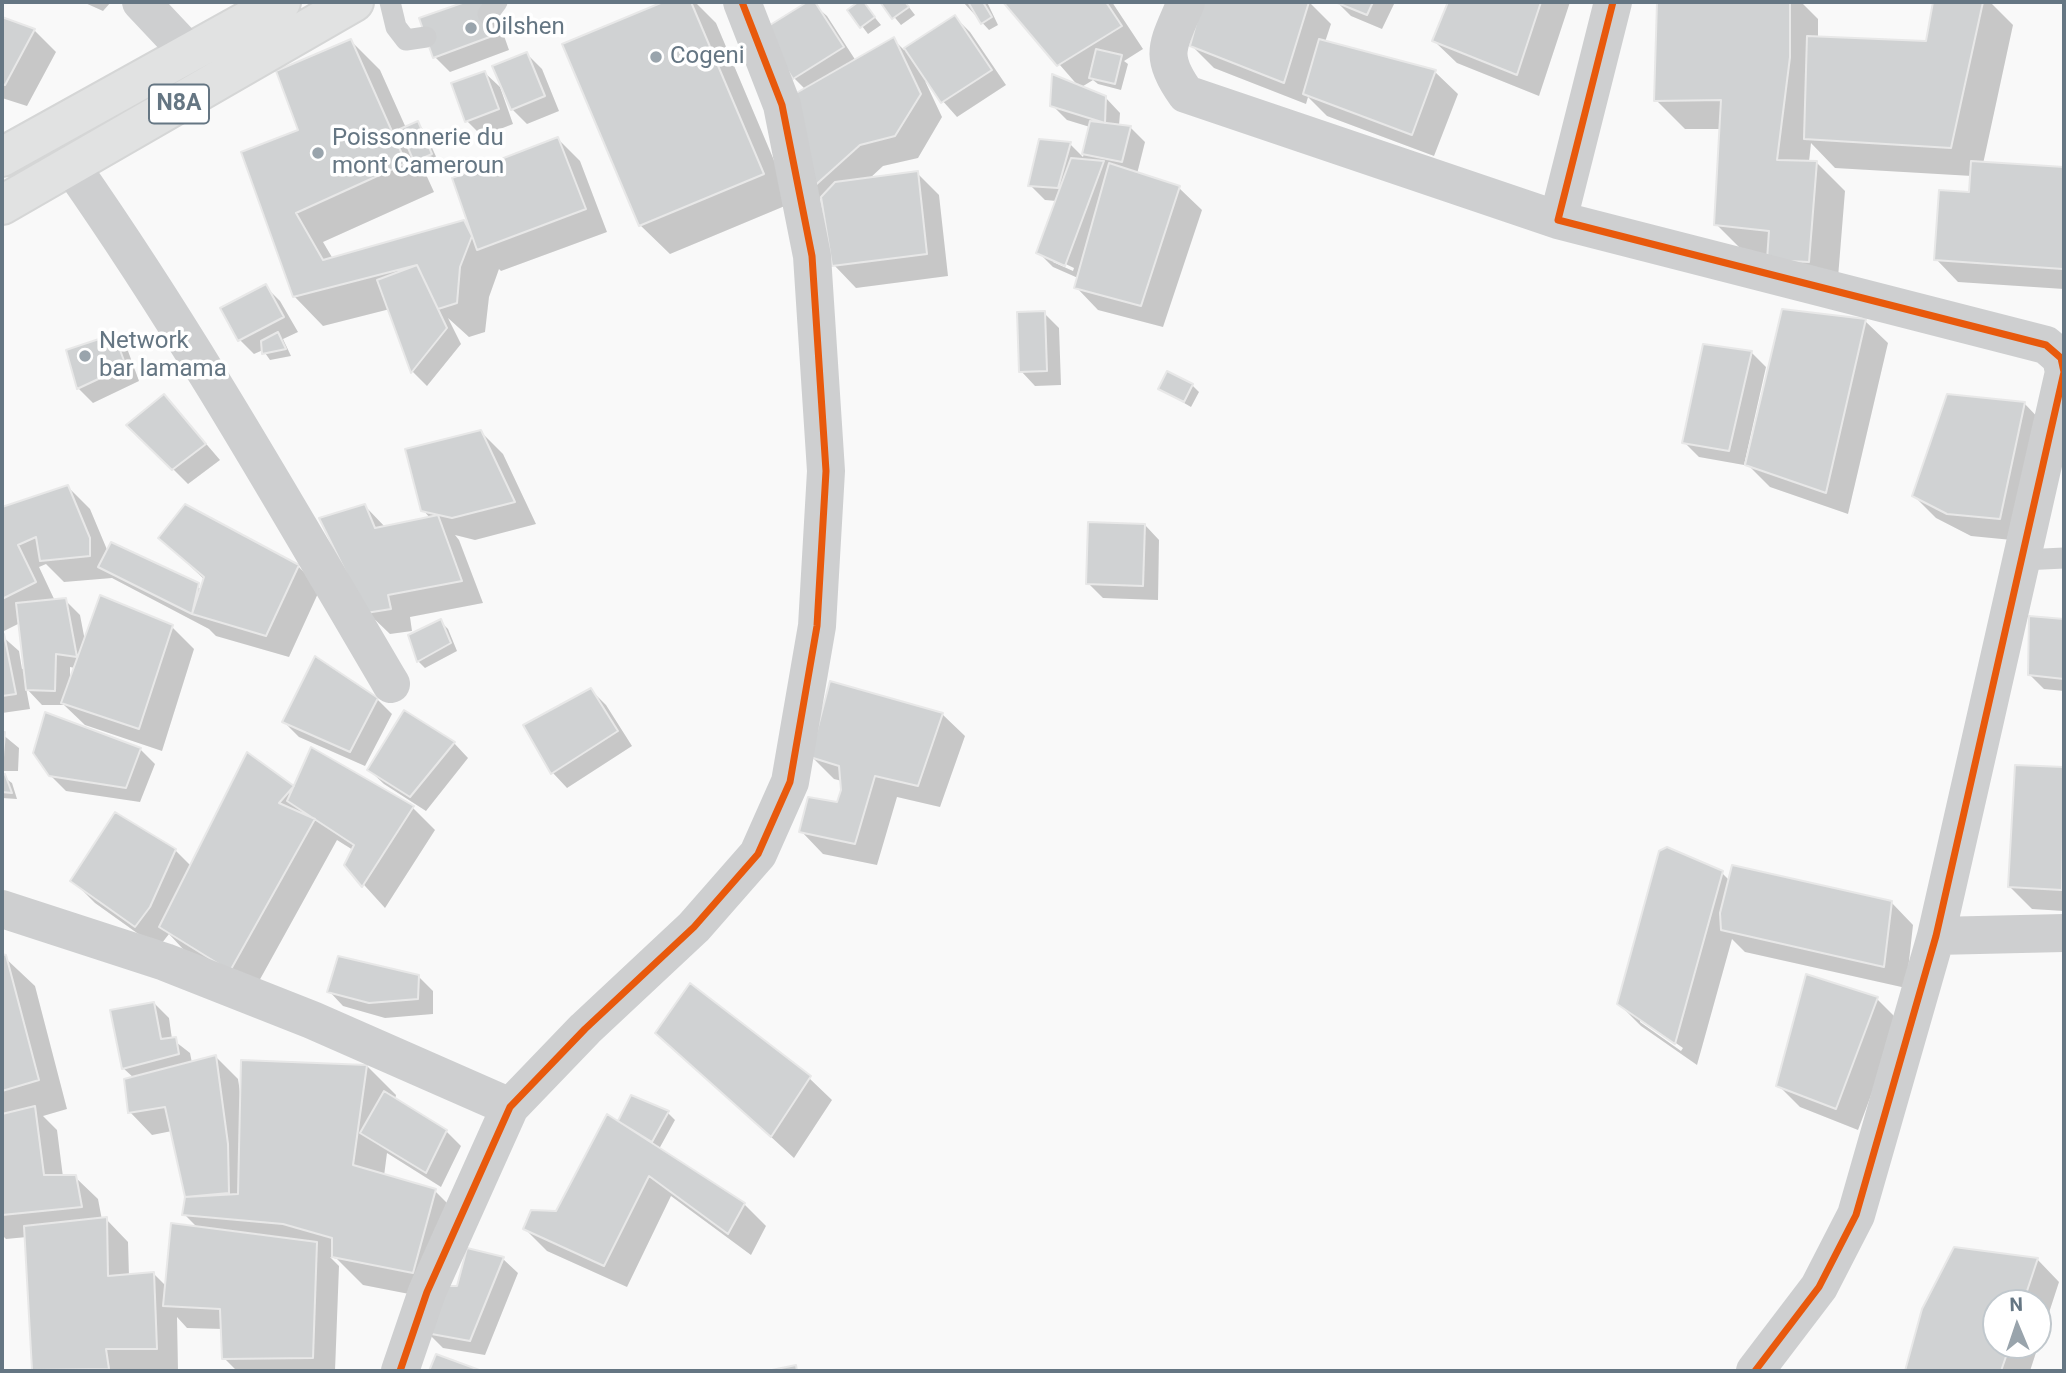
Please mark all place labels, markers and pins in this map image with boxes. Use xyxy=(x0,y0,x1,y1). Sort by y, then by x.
place label: Oilshen xyxy=(485,14,565,42)
marker: Oilshen xyxy=(463,20,479,36)
place label: Cogeni xyxy=(670,43,745,71)
marker: Cogeni xyxy=(648,49,664,65)
place label: Poissonnerie du mont Cameroun xyxy=(332,125,504,181)
marker: Poissonnerie du mont Cameroun xyxy=(310,145,326,161)
place label: Network bar lamama xyxy=(99,328,227,384)
marker: Network bar lamama xyxy=(77,348,93,364)

